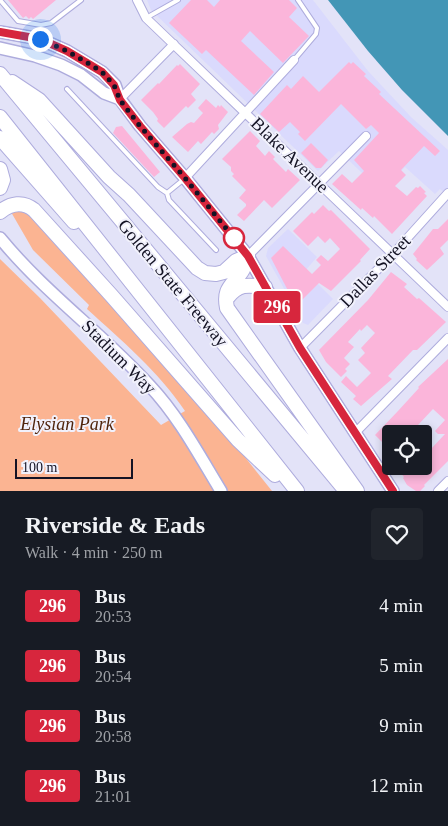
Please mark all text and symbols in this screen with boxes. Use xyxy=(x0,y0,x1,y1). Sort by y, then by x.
your location xyxy=(28,27,53,52)
street label: Blake Avenue xyxy=(247,113,333,197)
street label: Golden State Freeway xyxy=(114,215,232,351)
unlabelled marker xyxy=(223,227,245,249)
street label: Dallas Street xyxy=(336,231,414,311)
line badge: 296 xyxy=(248,291,306,323)
text: 296 xyxy=(264,297,291,317)
street label: Stadium Way xyxy=(78,316,160,398)
park label: Elysian Park xyxy=(19,414,115,434)
map controls xyxy=(382,425,432,475)
button: locate xyxy=(382,425,432,475)
scale bar xyxy=(15,456,132,479)
text: 100 m xyxy=(22,460,57,475)
button: heart xyxy=(371,508,423,560)
text: Riverside & Eads xyxy=(25,512,205,538)
text: Walk · 4 min · 250 m xyxy=(25,544,162,561)
text: Bus xyxy=(95,586,126,607)
text: 4 min xyxy=(379,595,423,616)
text: 296 xyxy=(39,596,66,616)
text: 20:53 xyxy=(95,608,131,625)
text: Bus xyxy=(95,646,126,667)
text: 5 min xyxy=(379,655,423,676)
text: 296 xyxy=(39,656,66,676)
text: 20:54 xyxy=(95,668,131,685)
text: Bus xyxy=(95,706,126,727)
text: 9 min xyxy=(379,715,423,736)
text: 296 xyxy=(39,716,66,736)
text: 20:58 xyxy=(95,728,131,745)
text: Bus xyxy=(95,766,126,787)
text: 12 min xyxy=(370,775,423,796)
text: 296 xyxy=(39,776,66,796)
text: 21:01 xyxy=(95,788,131,805)

